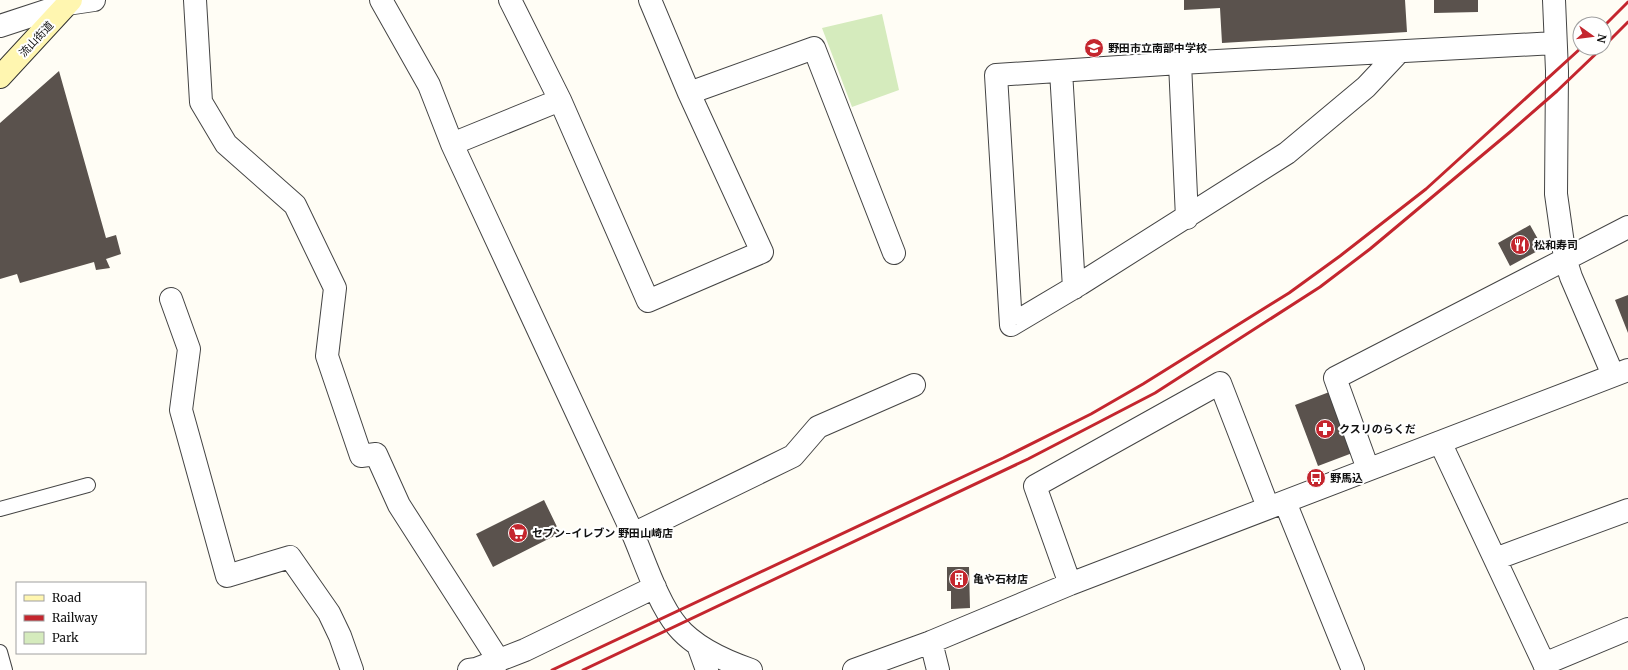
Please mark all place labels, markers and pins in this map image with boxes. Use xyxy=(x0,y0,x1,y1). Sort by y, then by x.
school or university icon: 野田市立南部中学校 xyxy=(1083,37,1105,59)
place label: 野田市立南部中学校 xyxy=(1108,41,1207,55)
restaurant icon: 松和寿司 xyxy=(1509,234,1531,256)
place label: 松和寿司 xyxy=(1534,238,1578,252)
pharmacy icon: クスリのらくだ xyxy=(1314,418,1336,440)
place label: クスリのらくだ xyxy=(1339,422,1416,436)
bus stop icon: 野馬込 xyxy=(1305,467,1327,489)
place label: 野馬込 xyxy=(1330,471,1363,485)
supermarket icon: セブン-イレブン 野田山崎店 xyxy=(507,522,529,544)
place label: セブン-イレブン 野田山崎店 xyxy=(532,526,673,540)
building icon: 亀や石材店 xyxy=(948,568,970,590)
place label: 亀や石材店 xyxy=(973,572,1028,586)

